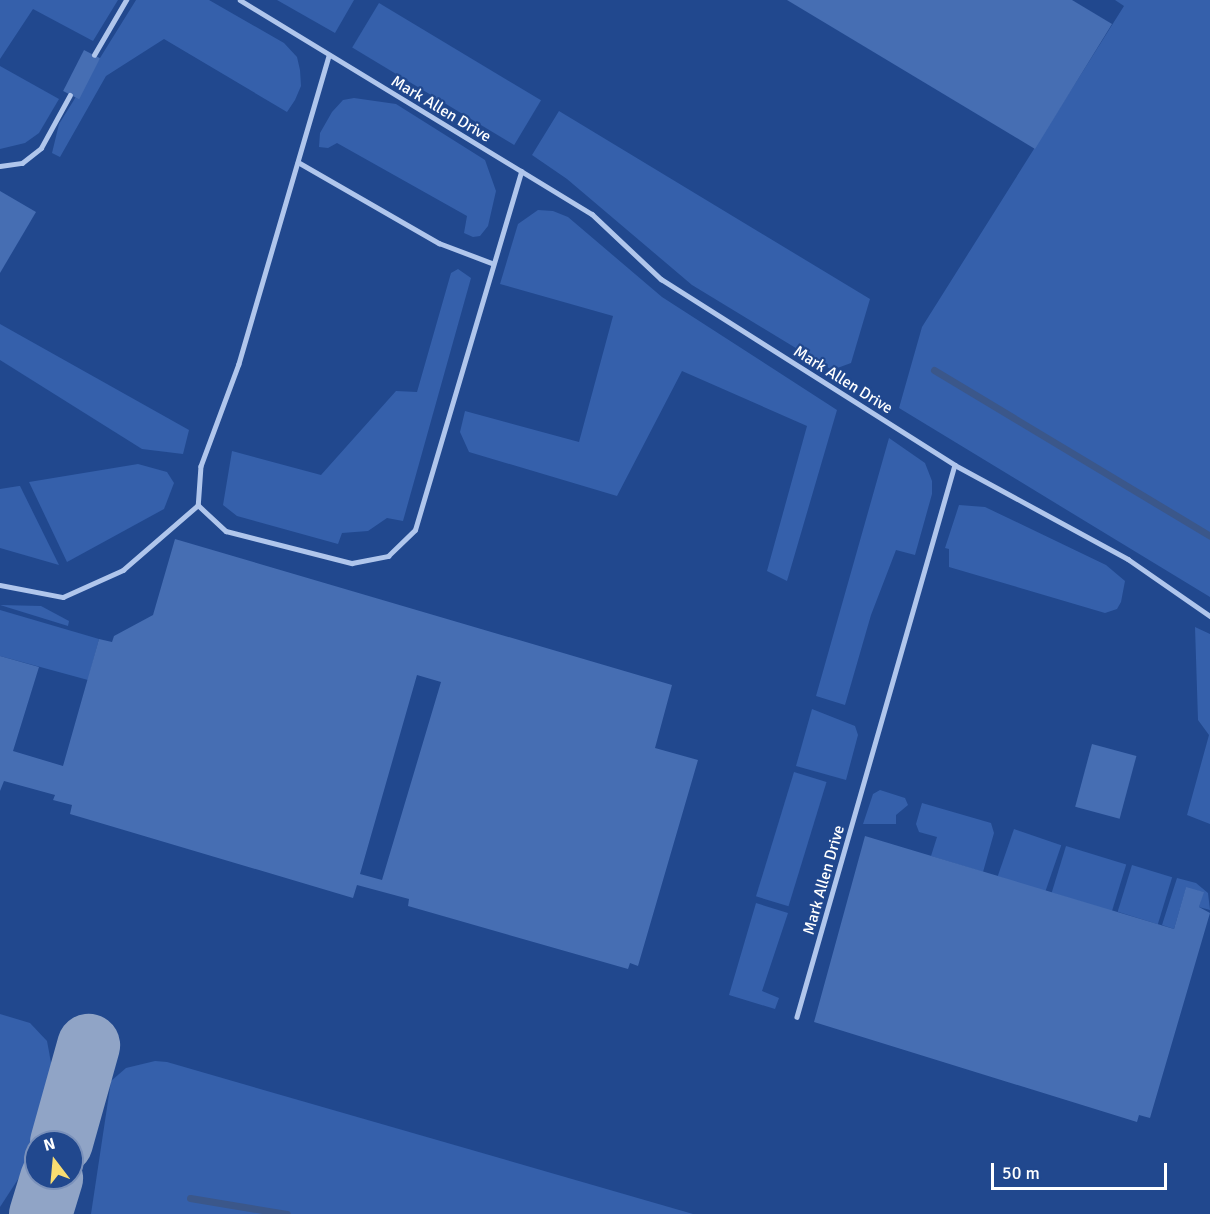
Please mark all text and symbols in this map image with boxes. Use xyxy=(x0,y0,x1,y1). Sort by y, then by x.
street label: Mark Allen Drive xyxy=(388,72,494,146)
street label: Mark Allen Drive xyxy=(790,342,896,418)
street label: Mark Allen Drive xyxy=(799,823,849,937)
north arrow xyxy=(24,1130,84,1190)
text: N xyxy=(41,1133,58,1156)
scale bar xyxy=(994,1151,1170,1189)
text: 50 m xyxy=(1002,1162,1040,1184)

